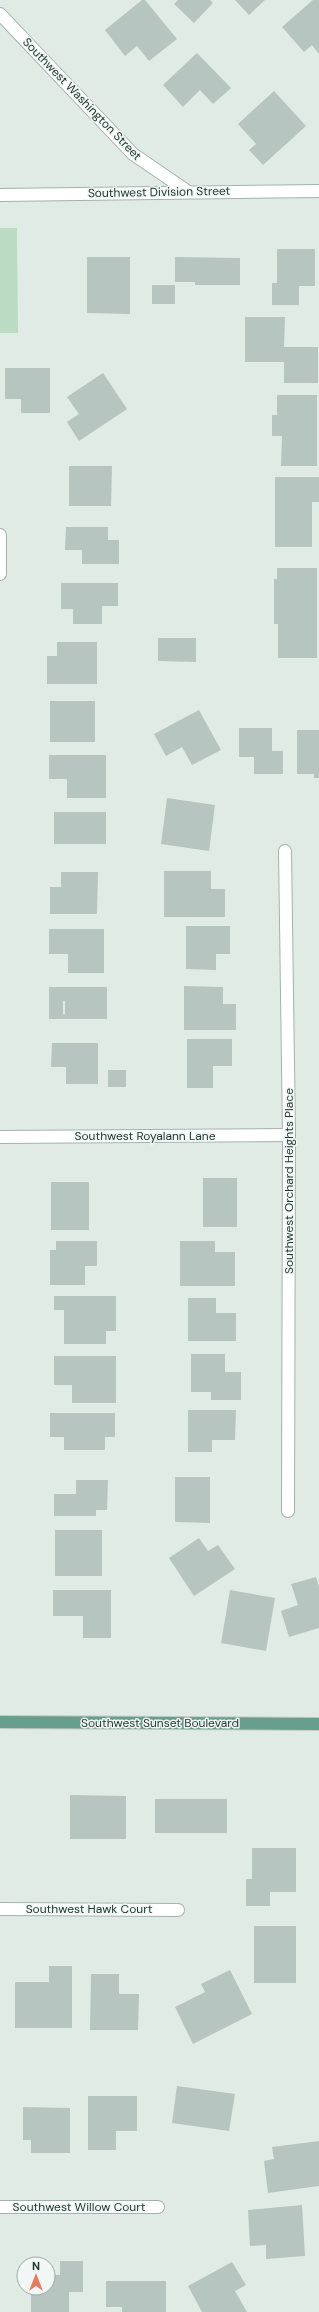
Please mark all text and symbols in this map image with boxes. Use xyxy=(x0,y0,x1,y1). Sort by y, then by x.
street label: Southwest Washington Street xyxy=(19,34,145,164)
street label: Southwest Division Street xyxy=(88,183,231,201)
street label: Southwest Orchard Heights Place xyxy=(281,1088,297,1274)
street label: Southwest Royalann Lane xyxy=(75,1128,216,1144)
street label: Southwest Sunset Boulevard xyxy=(81,1715,239,1731)
street label: Southwest Hawk Court xyxy=(26,1901,153,1917)
street label: Southwest Willow Court xyxy=(13,2199,146,2215)
north arrow xyxy=(16,2256,56,2296)
text: N xyxy=(32,2259,40,2273)

